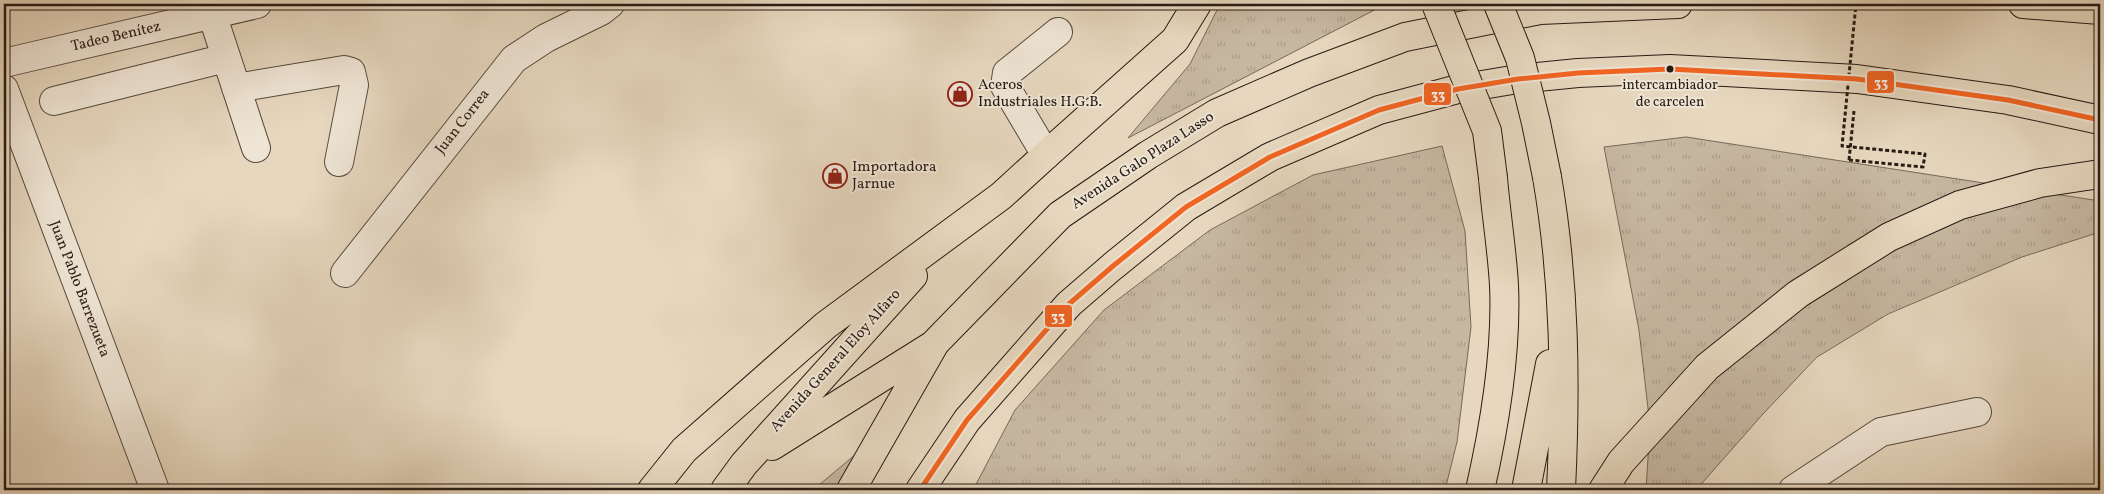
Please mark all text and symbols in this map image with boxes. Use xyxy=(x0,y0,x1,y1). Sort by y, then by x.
street label: Tadeo Benítez xyxy=(69,16,163,58)
marker: intercambiador de carcelen xyxy=(1665,64,1675,74)
line badge: 33 xyxy=(1866,70,1895,94)
text: 33 xyxy=(1874,74,1888,93)
place label: Aceros Industriales H.G.B. xyxy=(978,75,1102,113)
place label: intercambiador de carcelen xyxy=(1622,76,1718,112)
shop icon: Aceros Industriales H.G.B. xyxy=(947,81,973,107)
line badge: 33 xyxy=(1423,82,1452,106)
street label: Juan Correa xyxy=(431,85,495,159)
text: 33 xyxy=(1431,86,1445,105)
street label: Avenida Galo Plaza Lasso xyxy=(1068,107,1218,215)
place label: Importadora Jarnue xyxy=(852,157,936,195)
shop icon: Importadora Jarnue xyxy=(822,163,848,189)
street label: Juan Pablo Barrezueta xyxy=(43,218,115,360)
street label: Avenida General Eloy Alfaro xyxy=(766,285,906,437)
line badge: 33 xyxy=(1044,304,1073,328)
text: 33 xyxy=(1051,308,1065,327)

